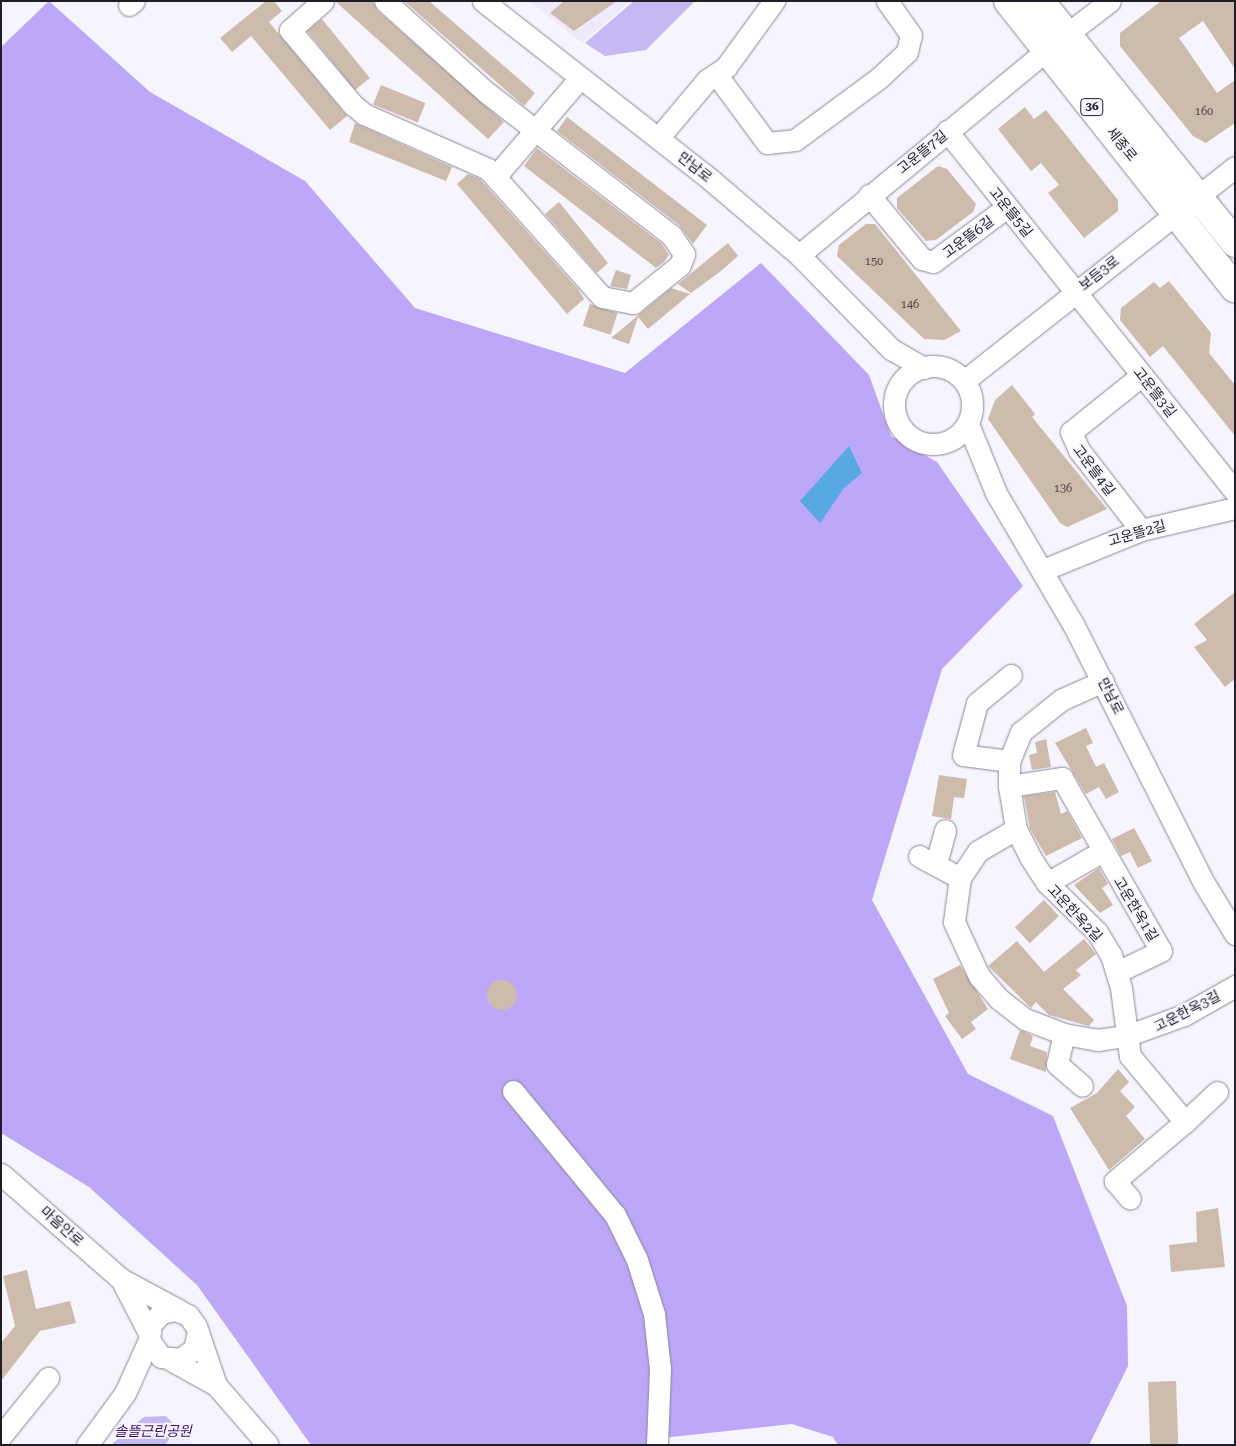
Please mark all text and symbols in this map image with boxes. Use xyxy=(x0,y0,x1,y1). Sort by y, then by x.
road number: 36 xyxy=(1080,98,1104,116)
house number: 160 xyxy=(1195,105,1213,119)
street label: 세종로 xyxy=(1103,124,1141,164)
street label: 고운뜰7길 xyxy=(894,127,950,177)
street label: 만남로 xyxy=(675,148,715,186)
street label: 고운뜰5길 xyxy=(986,184,1036,240)
street label: 고운뜰6길 xyxy=(939,212,997,262)
street label: 보듬3로 xyxy=(1076,252,1122,294)
house number: 150 xyxy=(865,255,883,269)
house number: 146 xyxy=(901,298,919,312)
street label: 고운뜰3길 xyxy=(1130,363,1180,421)
street label: 고운뜰4길 xyxy=(1069,441,1119,499)
house number: 136 xyxy=(1054,482,1072,496)
street label: 고운뜰2길 xyxy=(1106,517,1168,549)
street label: 만남로 xyxy=(1095,675,1127,717)
street label: 고운한옥1길 xyxy=(1110,874,1162,944)
street label: 고운한옥2길 xyxy=(1044,881,1106,945)
street label: 고운한옥3길 xyxy=(1151,987,1223,1035)
street label: 마음안로 xyxy=(37,1203,87,1249)
park label: 솔뜰근린공원 xyxy=(114,1423,192,1439)

